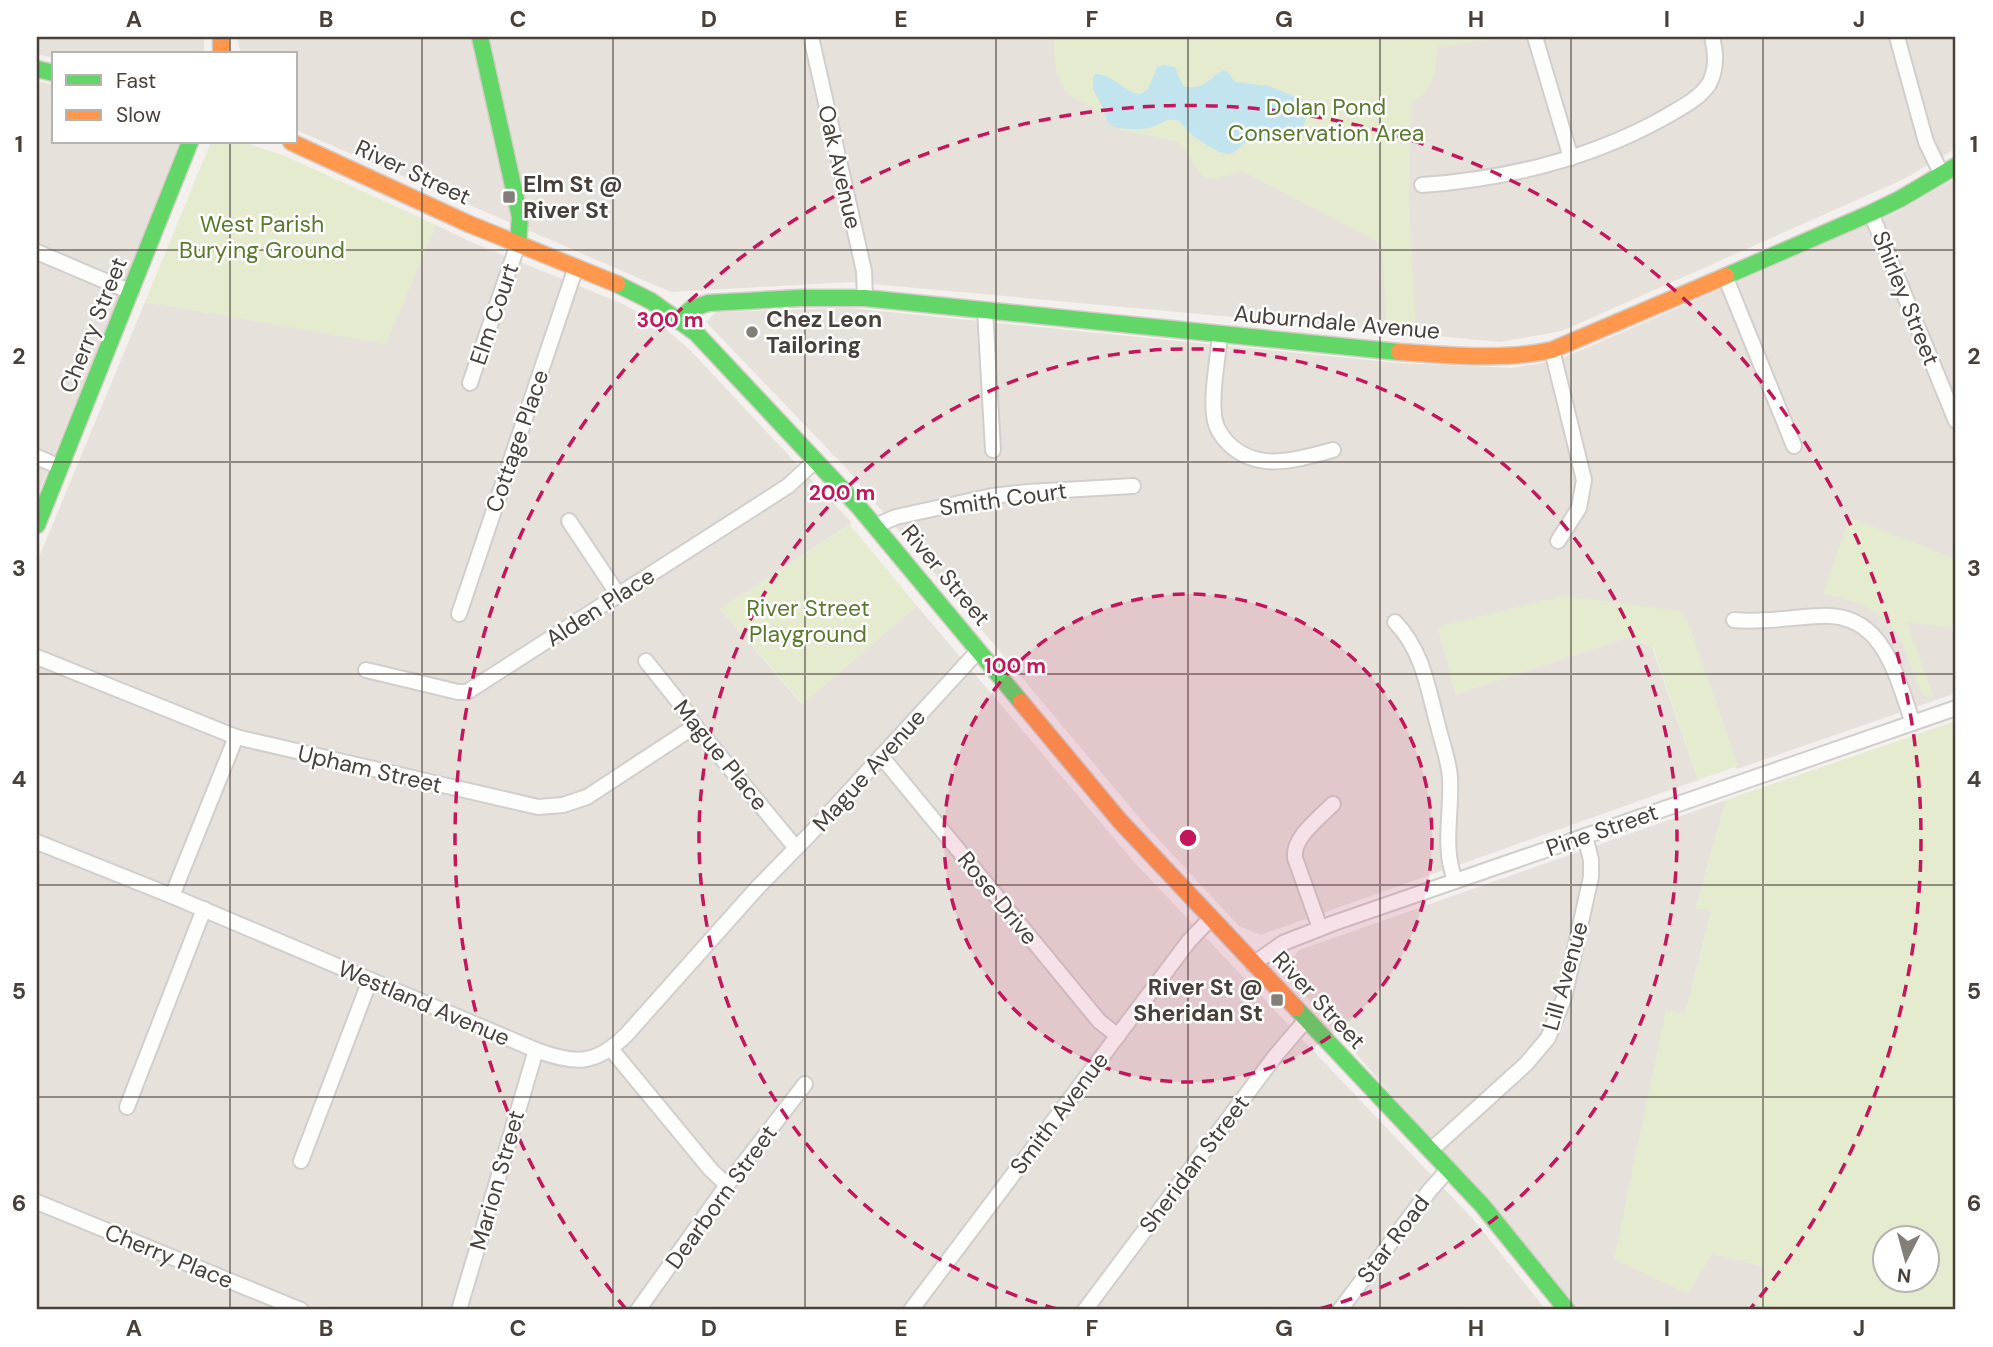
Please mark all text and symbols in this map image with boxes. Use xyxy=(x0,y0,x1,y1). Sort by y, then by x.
text: A xyxy=(126,4,142,34)
text: B xyxy=(319,4,333,34)
text: C xyxy=(510,4,526,34)
text: D xyxy=(701,4,717,34)
text: E xyxy=(894,4,908,34)
text: F xyxy=(1086,4,1099,34)
text: G xyxy=(1275,4,1293,34)
text: H xyxy=(1468,4,1484,34)
text: I xyxy=(1664,4,1670,34)
text: J xyxy=(1853,4,1865,34)
legend xyxy=(52,52,298,144)
text: Fast xyxy=(116,67,156,95)
park label: Dolan Pond Conservation Area xyxy=(1228,92,1424,148)
text: Slow xyxy=(116,101,161,129)
street label: Oak Avenue xyxy=(811,102,869,232)
text: 1 xyxy=(15,129,23,159)
text: 1 xyxy=(1970,129,1978,159)
street label: River Street xyxy=(351,132,475,212)
place label: Elm St @ River St xyxy=(523,169,623,225)
marker: Elm St @ River St xyxy=(501,189,517,205)
park label: West Parish Burying Ground xyxy=(179,209,345,265)
street label: Shirley Street xyxy=(1865,226,1947,370)
street label: Cherry Street xyxy=(52,253,134,397)
street label: Elm Court xyxy=(463,259,525,369)
street label: Auburndale Avenue xyxy=(1233,298,1441,346)
place label: Chez Leon Tailoring xyxy=(766,304,882,360)
text: 300 m xyxy=(637,306,703,334)
marker: Chez Leon Tailoring xyxy=(744,324,760,340)
text: 2 xyxy=(12,341,26,371)
text: 2 xyxy=(1967,341,1981,371)
street label: Cottage Place xyxy=(479,366,555,516)
street label: Smith Court xyxy=(937,475,1069,523)
text: 200 m xyxy=(809,479,875,507)
street label: River Street xyxy=(895,518,997,632)
text: 3 xyxy=(12,553,26,583)
text: 3 xyxy=(1967,553,1981,583)
street label: Alden Place xyxy=(540,561,660,653)
park label: River Street Playground xyxy=(746,593,870,649)
text: 100 m xyxy=(984,652,1046,680)
street label: Mague Place xyxy=(667,693,775,817)
street label: Mague Avenue xyxy=(806,702,932,838)
street label: Upham Street xyxy=(295,738,445,800)
text: 4 xyxy=(12,764,27,794)
text: 4 xyxy=(1967,764,1982,794)
street label: Pine Street xyxy=(1542,797,1662,863)
centre of rings xyxy=(1176,826,1200,850)
street label: Rose Drive xyxy=(951,845,1045,951)
street label: Lill Avenue xyxy=(1535,918,1595,1034)
street label: River Street xyxy=(1266,945,1372,1055)
street label: Westland Avenue xyxy=(334,953,514,1053)
place label: River St @ Sheridan St xyxy=(1133,972,1263,1028)
text: 5 xyxy=(12,976,26,1006)
text: 5 xyxy=(1967,976,1981,1006)
marker: River St @ Sheridan St xyxy=(1269,992,1285,1008)
street label: Smith Avenue xyxy=(1003,1046,1115,1180)
street label: Sheridan Street xyxy=(1132,1089,1256,1239)
street label: Marion Street xyxy=(463,1107,531,1253)
street label: Dearborn Street xyxy=(659,1119,783,1275)
text: 6 xyxy=(12,1188,26,1218)
text: 6 xyxy=(1967,1188,1981,1218)
street label: Star Road xyxy=(1350,1189,1436,1289)
street label: Cherry Place xyxy=(100,1217,238,1295)
north arrow xyxy=(1870,1224,1940,1294)
text: N xyxy=(1896,1262,1912,1289)
text: A xyxy=(126,1313,142,1343)
text: B xyxy=(319,1313,333,1343)
text: C xyxy=(510,1313,526,1343)
text: D xyxy=(701,1313,717,1343)
text: E xyxy=(894,1313,908,1343)
text: F xyxy=(1086,1313,1099,1343)
text: G xyxy=(1275,1313,1293,1343)
text: H xyxy=(1468,1313,1484,1343)
text: I xyxy=(1664,1313,1670,1343)
text: J xyxy=(1853,1313,1865,1343)

